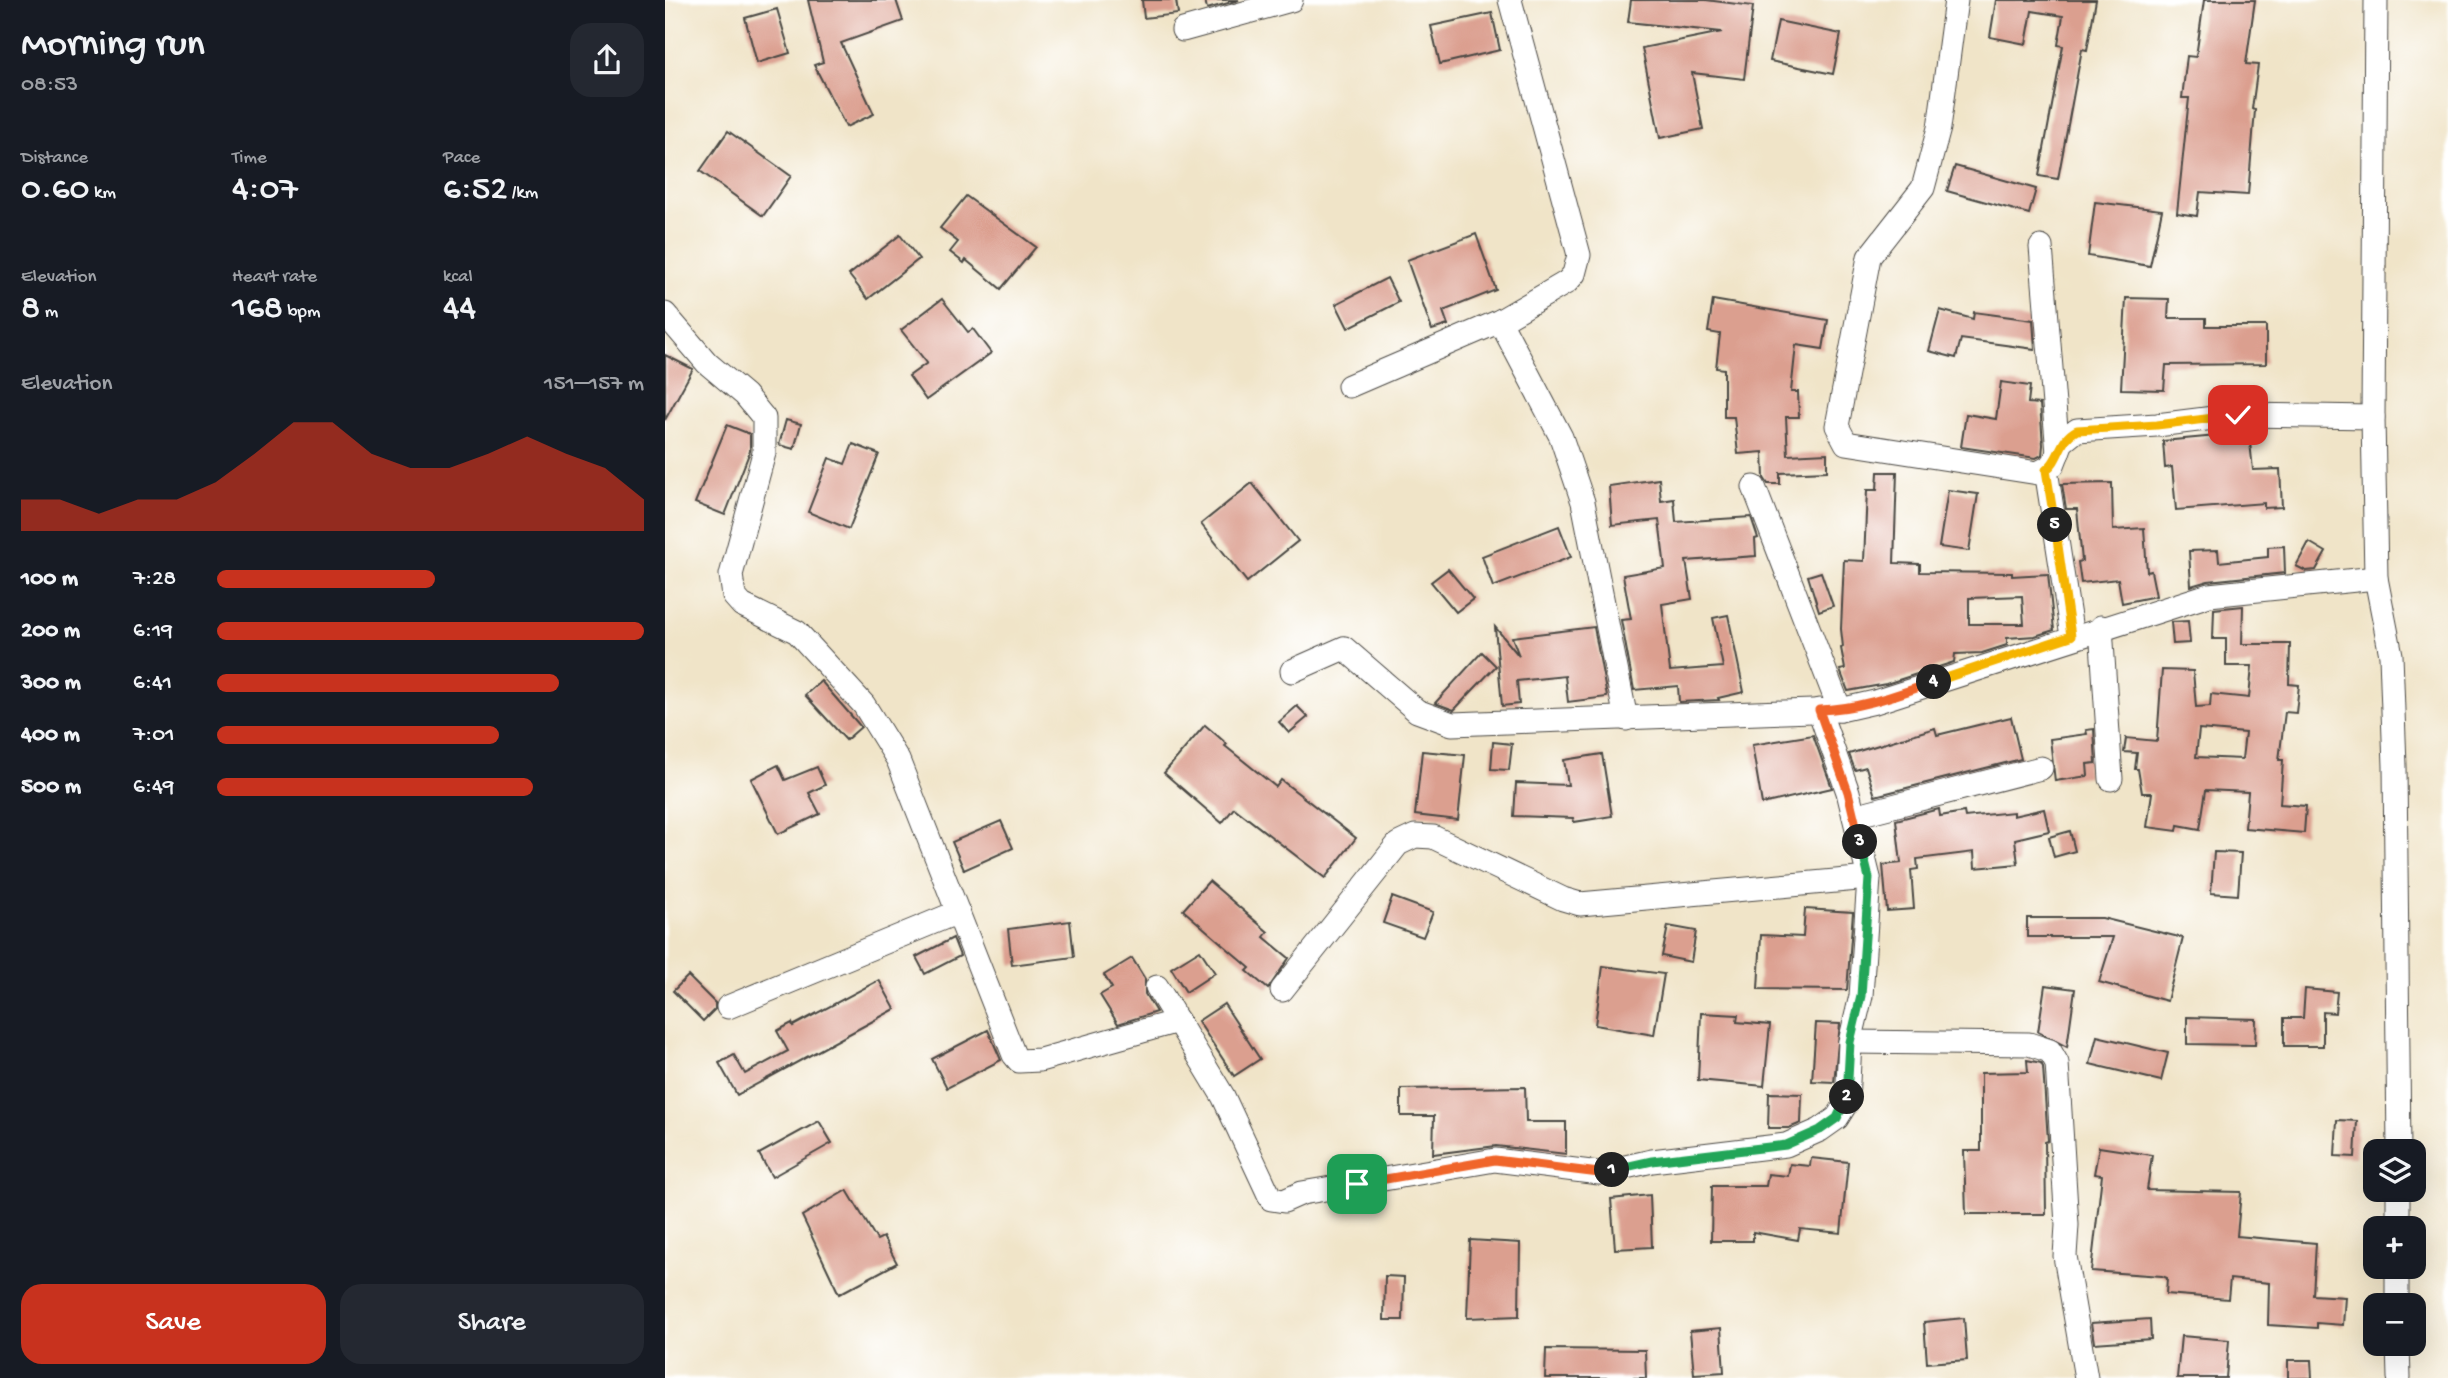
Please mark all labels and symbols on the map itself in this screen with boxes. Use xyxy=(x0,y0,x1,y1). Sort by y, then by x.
pin xyxy=(2208,385,2268,445)
pin: 5 xyxy=(2037,508,2073,542)
pin: 4 xyxy=(1917,664,1951,700)
pin: 3 xyxy=(1843,824,1877,860)
pin: 2 xyxy=(1829,1080,1865,1114)
pin: 1 xyxy=(1595,1152,1629,1188)
pin xyxy=(1327,1154,1387,1214)

